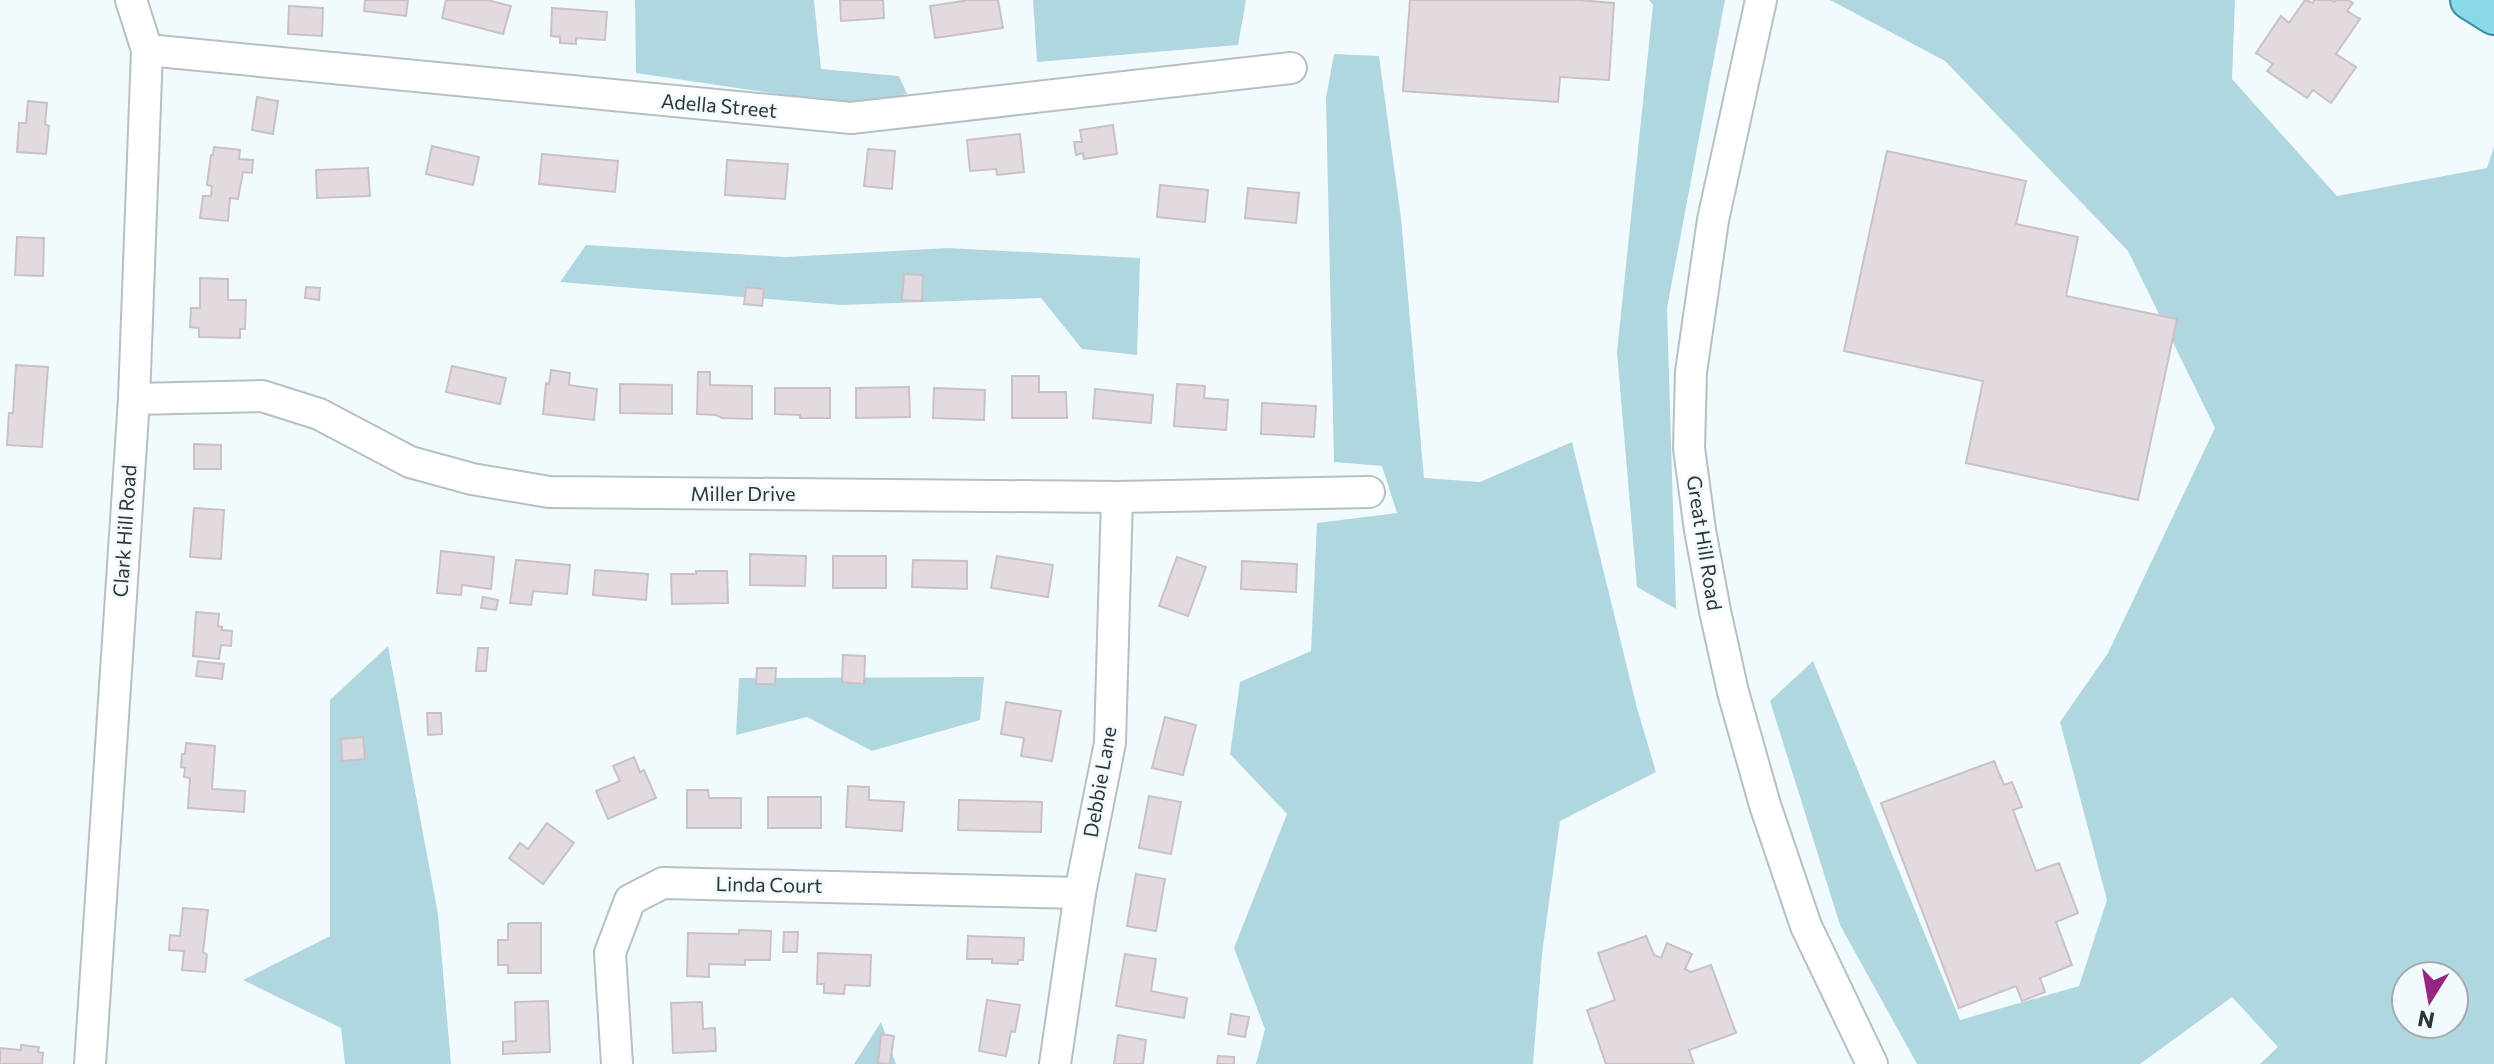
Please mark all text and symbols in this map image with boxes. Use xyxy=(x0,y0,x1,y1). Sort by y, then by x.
street label: Adella Street xyxy=(660,88,778,122)
street label: Clark Hill Road xyxy=(107,464,141,598)
street label: Great Hill Road xyxy=(1682,474,1727,612)
street label: Miller Drive xyxy=(690,481,796,505)
street label: Debbie Lane xyxy=(1077,724,1121,839)
street label: Linda Court xyxy=(715,871,823,897)
north arrow xyxy=(2390,960,2470,1040)
text: N xyxy=(2415,1005,2437,1035)

